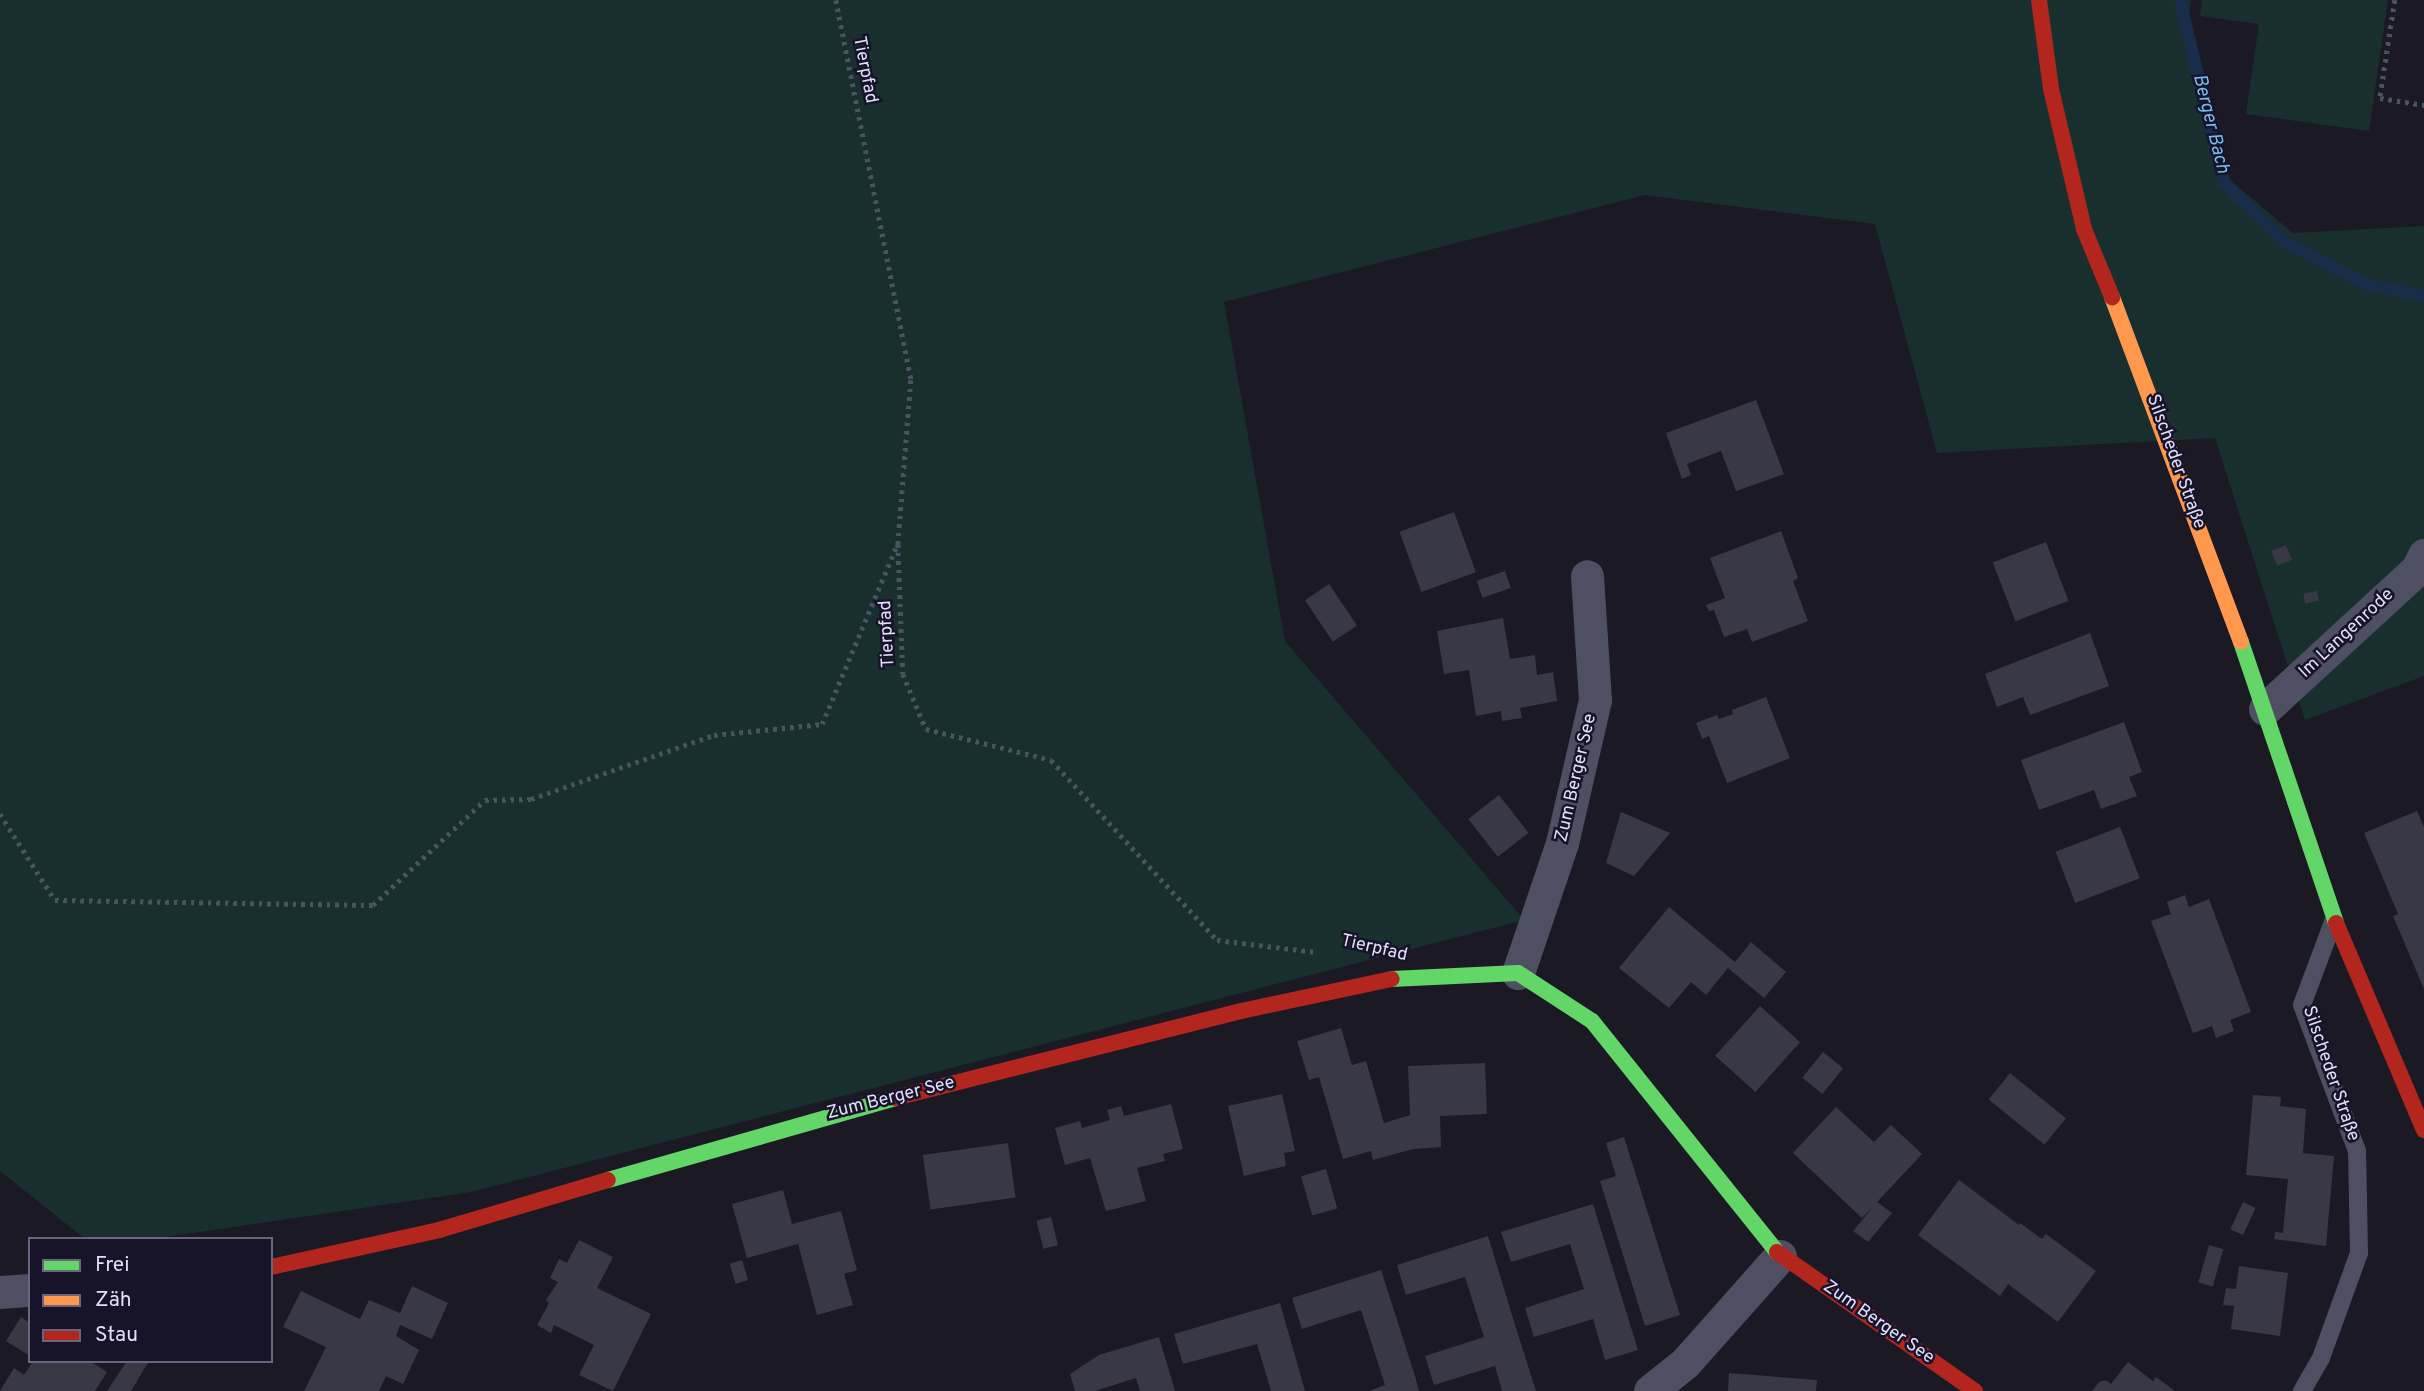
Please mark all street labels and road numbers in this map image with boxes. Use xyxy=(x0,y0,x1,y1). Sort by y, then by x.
street label: Tierpfad xyxy=(847,35,881,105)
street label: Silscheder Straße xyxy=(2141,392,2209,532)
street label: Im Langenrode xyxy=(2295,585,2399,683)
street label: Tierpfad xyxy=(875,600,901,668)
street label: Zum Berger See xyxy=(1552,712,1602,844)
street label: Tierpfad xyxy=(1339,931,1409,967)
street label: Silscheder Straße xyxy=(2297,1004,2363,1144)
street label: Zum Berger See xyxy=(825,1073,957,1125)
street label: Zum Berger See xyxy=(1818,1277,1938,1369)

